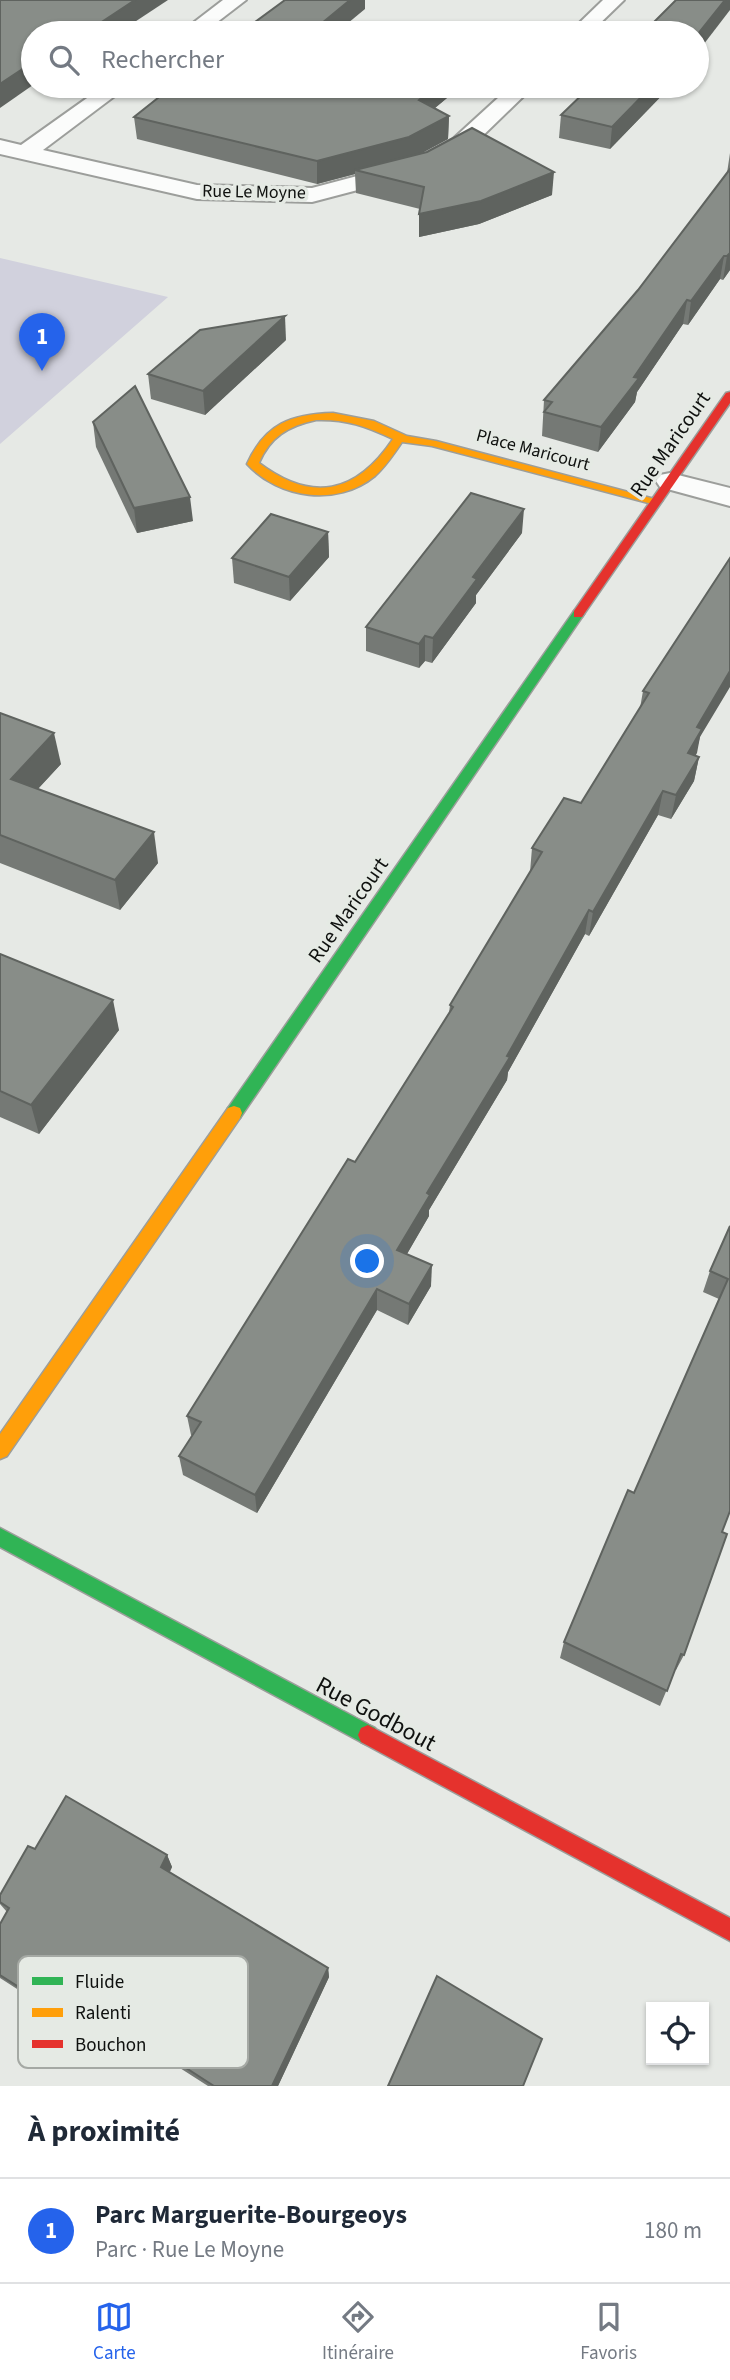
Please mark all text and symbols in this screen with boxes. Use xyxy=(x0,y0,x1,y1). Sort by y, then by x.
search box xyxy=(21,21,709,98)
icon: search xyxy=(45,41,83,79)
text: Rechercher xyxy=(101,41,224,78)
street label: Rue Le Moyne xyxy=(202,179,306,205)
pin: 1 xyxy=(19,313,65,371)
street label: Rue Maricourt xyxy=(623,385,717,503)
street label: Place Maricourt xyxy=(473,423,593,477)
street label: Rue Maricourt xyxy=(301,851,395,969)
your location xyxy=(350,1244,384,1278)
street label: Rue Godbout xyxy=(310,1668,442,1760)
legend xyxy=(18,1956,248,2068)
text: Fluide xyxy=(75,1969,124,1996)
text: Ralenti xyxy=(75,2000,131,2027)
map controls xyxy=(646,2002,709,2065)
button: locate xyxy=(646,2002,709,2065)
text: Bouchon xyxy=(75,2032,147,2059)
text: À proximité xyxy=(28,2110,180,2153)
text: Parc Marguerite-Bourgeoys xyxy=(95,2196,407,2233)
text: 1 xyxy=(45,2214,57,2247)
text: 180 m xyxy=(644,2214,702,2247)
text: Parc · Rue Le Moyne xyxy=(95,2233,284,2266)
tab: Carte xyxy=(93,2298,136,2367)
tab: Itinéraire xyxy=(322,2298,394,2367)
tab: Favoris xyxy=(580,2298,637,2367)

